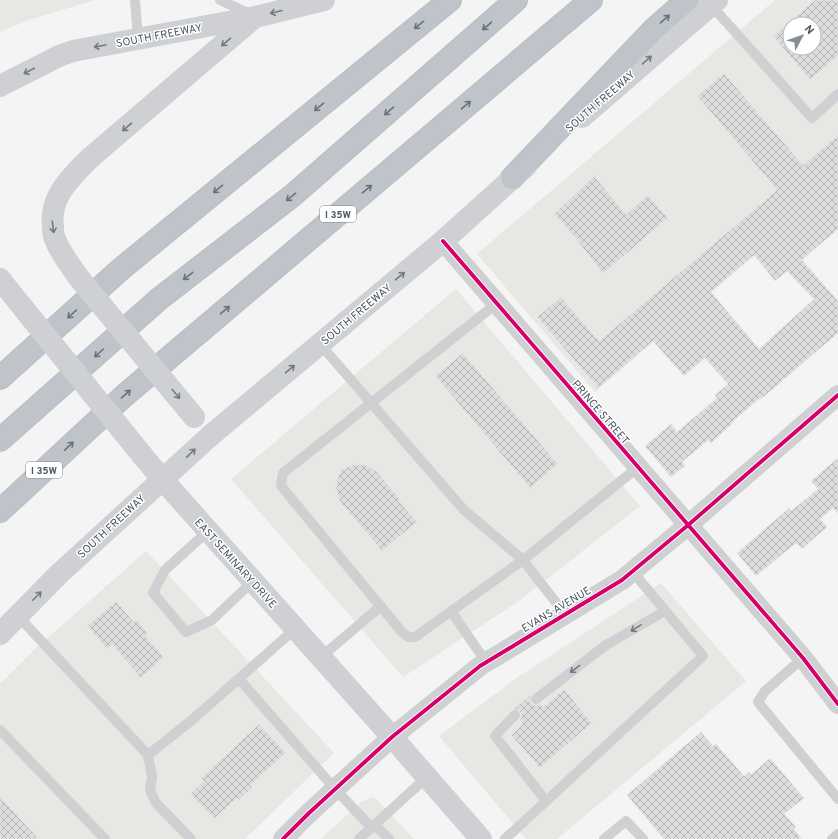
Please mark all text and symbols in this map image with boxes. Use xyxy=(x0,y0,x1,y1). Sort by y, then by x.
one-way arrow xyxy=(270,9,283,16)
one-way arrow xyxy=(660,14,671,23)
north arrow xyxy=(782,16,822,56)
one-way arrow xyxy=(414,20,425,29)
street label: SOUTH FREEWAY xyxy=(115,21,204,51)
one-way arrow xyxy=(482,21,492,30)
text: N xyxy=(801,23,817,38)
one-way arrow xyxy=(220,38,231,47)
one-way arrow xyxy=(94,43,107,51)
one-way arrow xyxy=(642,56,652,65)
one-way arrow xyxy=(24,68,36,75)
street label: SOUTH FREEWAY xyxy=(563,68,638,136)
one-way arrow xyxy=(461,101,472,110)
one-way arrow xyxy=(313,102,324,111)
one-way arrow xyxy=(384,107,394,116)
one-way arrow xyxy=(122,122,132,132)
one-way arrow xyxy=(213,185,224,194)
one-way arrow xyxy=(362,185,373,194)
one-way arrow xyxy=(286,192,296,201)
road number: I 35W xyxy=(320,206,356,222)
one-way arrow xyxy=(49,220,57,233)
one-way arrow xyxy=(183,272,194,281)
one-way arrow xyxy=(395,272,406,281)
street label: SOUTH FREEWAY xyxy=(319,281,395,348)
one-way arrow xyxy=(220,305,231,314)
one-way arrow xyxy=(67,309,77,318)
one-way arrow xyxy=(93,348,104,357)
one-way arrow xyxy=(284,364,295,373)
street label: PRINCE STREET xyxy=(568,378,632,448)
one-way arrow xyxy=(121,389,132,398)
one-way arrow xyxy=(171,389,180,400)
one-way arrow xyxy=(64,441,74,451)
one-way arrow xyxy=(186,449,196,458)
road number: I 35W xyxy=(26,462,62,478)
street label: SOUTH FREEWAY xyxy=(75,492,149,562)
street label: EAST SEMINARY DRIVE xyxy=(191,516,279,612)
street label: EVANS AVENUE xyxy=(519,584,594,636)
one-way arrow xyxy=(32,591,42,601)
one-way arrow xyxy=(631,624,642,632)
one-way arrow xyxy=(570,665,581,673)

